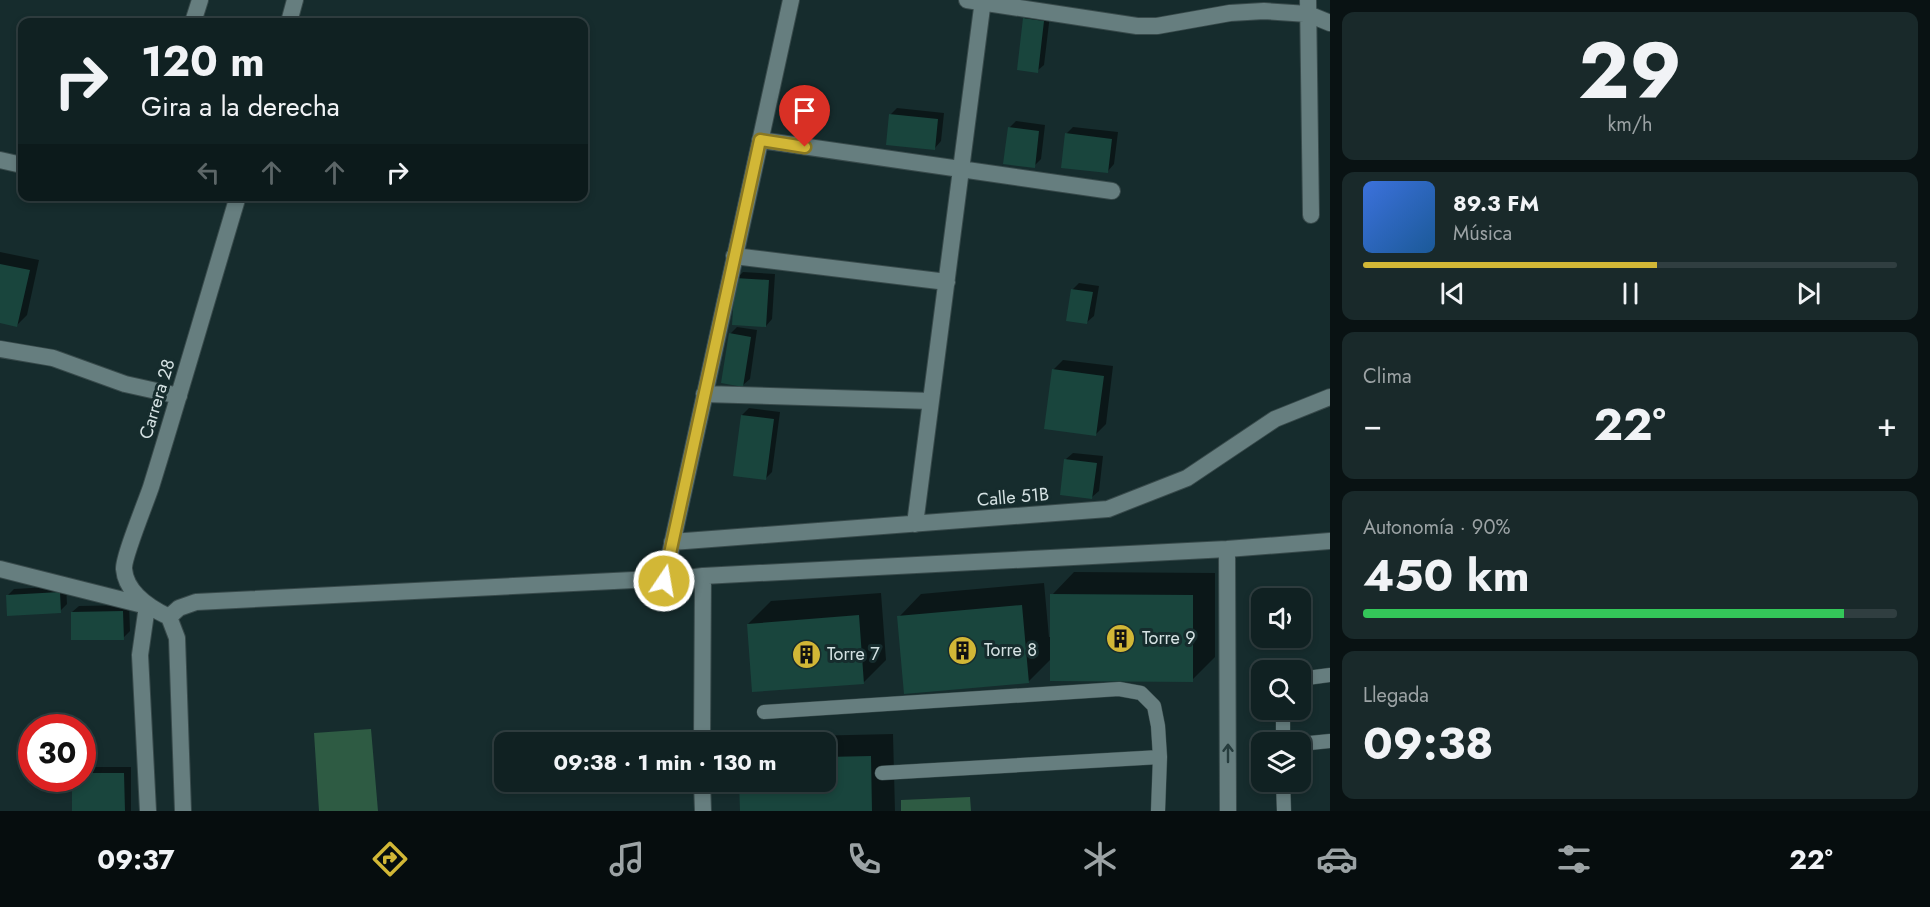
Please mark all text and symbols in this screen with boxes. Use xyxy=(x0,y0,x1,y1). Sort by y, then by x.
text: 29 xyxy=(1578,15,1682,127)
text: 120 m xyxy=(141,31,265,92)
icon: right xyxy=(42,42,120,120)
pin xyxy=(779,85,830,147)
text: Gira a la derecha xyxy=(141,87,340,126)
icon: arrive xyxy=(788,94,821,127)
text: km/h xyxy=(1607,110,1653,139)
icon: left xyxy=(192,156,225,189)
icon: ahead xyxy=(255,156,288,189)
icon: ahead xyxy=(318,156,351,189)
icon: right xyxy=(381,156,414,189)
text: 89.3 FM xyxy=(1453,187,1539,219)
text: Música xyxy=(1453,219,1512,248)
icon: previous xyxy=(1436,277,1469,310)
icon: pause xyxy=(1614,277,1647,310)
icon: next xyxy=(1792,277,1825,310)
street label: Carrera 28 xyxy=(132,356,182,442)
text: Clima xyxy=(1363,362,1412,391)
text: 22° xyxy=(1593,392,1666,457)
text: − xyxy=(1363,401,1382,448)
text: + xyxy=(1877,401,1897,448)
street label: Calle 51B xyxy=(976,481,1050,513)
text: Autonomía · 90% xyxy=(1363,513,1510,542)
text: 450 km xyxy=(1363,543,1530,608)
position arrow xyxy=(632,549,696,613)
map controls xyxy=(1251,588,1311,792)
button: sound xyxy=(1251,588,1311,648)
building icon: Torre 9 xyxy=(1105,622,1137,654)
place label: Torre 9 xyxy=(1142,625,1196,651)
building icon: Torre 8 xyxy=(947,634,979,666)
place label: Torre 8 xyxy=(984,637,1037,663)
building icon: Torre 7 xyxy=(790,638,822,670)
place label: Torre 7 xyxy=(827,641,880,667)
button: search xyxy=(1251,660,1311,720)
text: Llegada xyxy=(1363,681,1429,710)
text: 09:38 xyxy=(1363,711,1494,776)
speed limit sign: 30 xyxy=(18,714,96,792)
button: layers xyxy=(1251,732,1311,792)
one-way arrow xyxy=(1222,743,1234,763)
text: 09:38 · 1 min · 130 m xyxy=(553,746,777,778)
icon: directions xyxy=(369,838,411,880)
icon: music xyxy=(606,838,648,880)
icon: phone xyxy=(843,838,885,880)
icon: climate xyxy=(1079,838,1121,880)
icon: car xyxy=(1316,838,1358,880)
icon: filters xyxy=(1553,838,1595,880)
text: 09:37 xyxy=(97,840,175,879)
text: 22° xyxy=(1789,840,1833,879)

